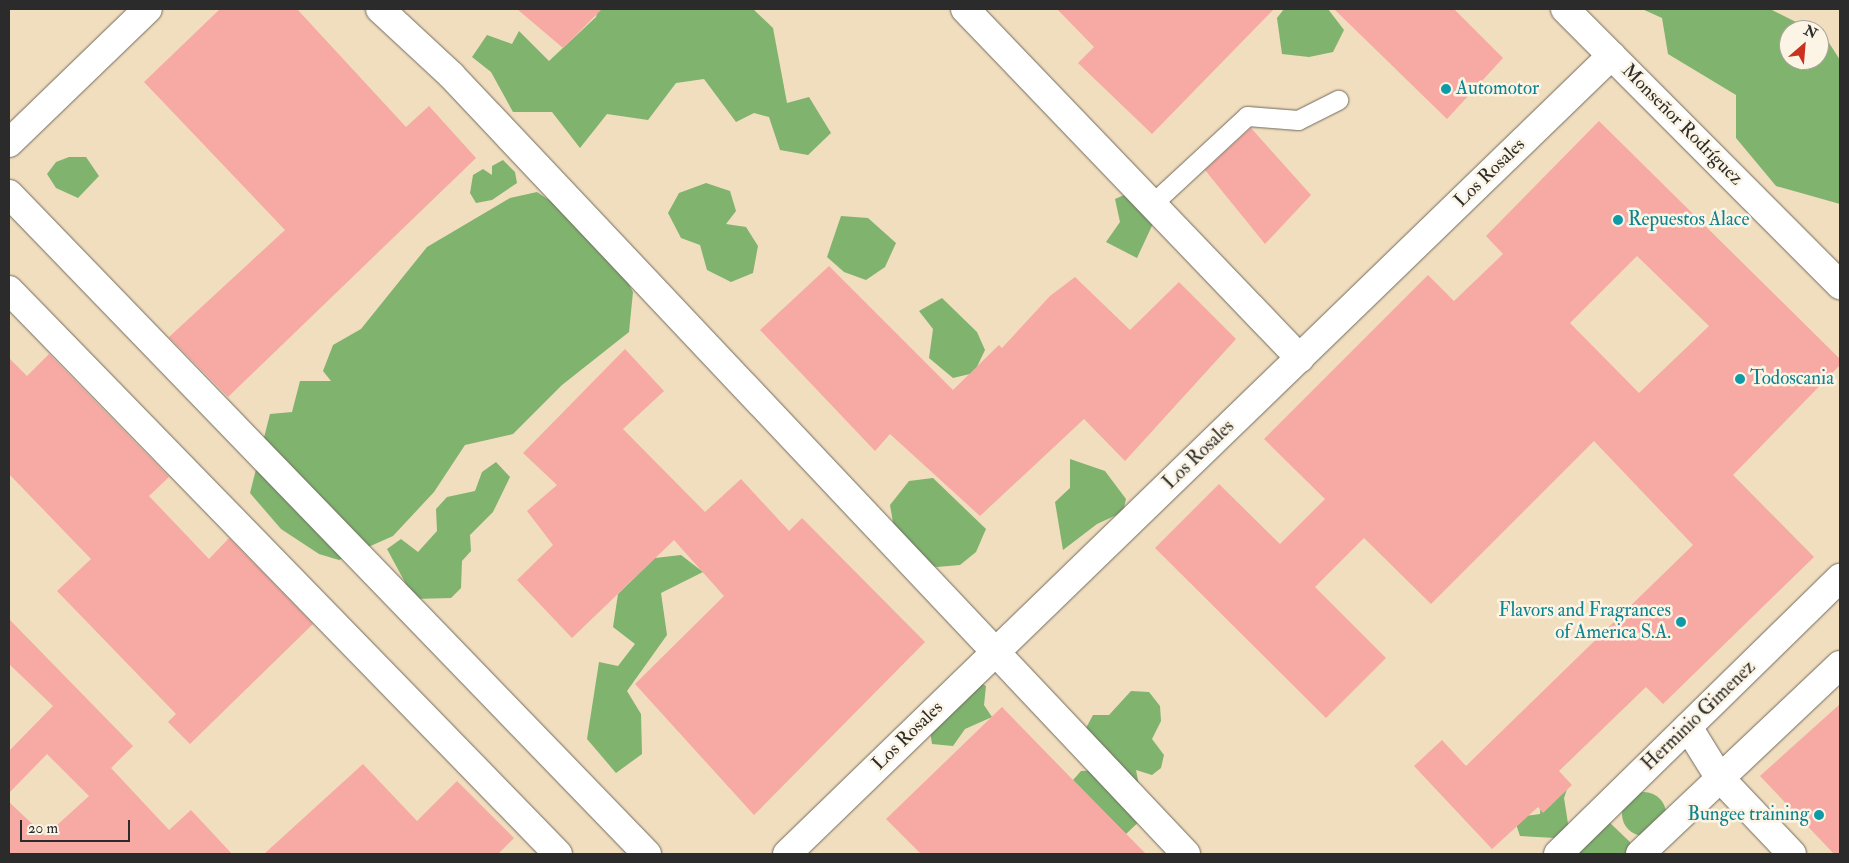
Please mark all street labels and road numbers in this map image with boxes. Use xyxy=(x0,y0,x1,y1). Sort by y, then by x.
street label: Monseñor Rodríguez xyxy=(1617,60,1747,190)
street label: Los Rosales xyxy=(1450,134,1530,212)
street label: Los Rosales xyxy=(1159,416,1239,494)
street label: Herminio Gimenez xyxy=(1638,656,1760,776)
street label: Los Rosales xyxy=(868,697,948,775)

